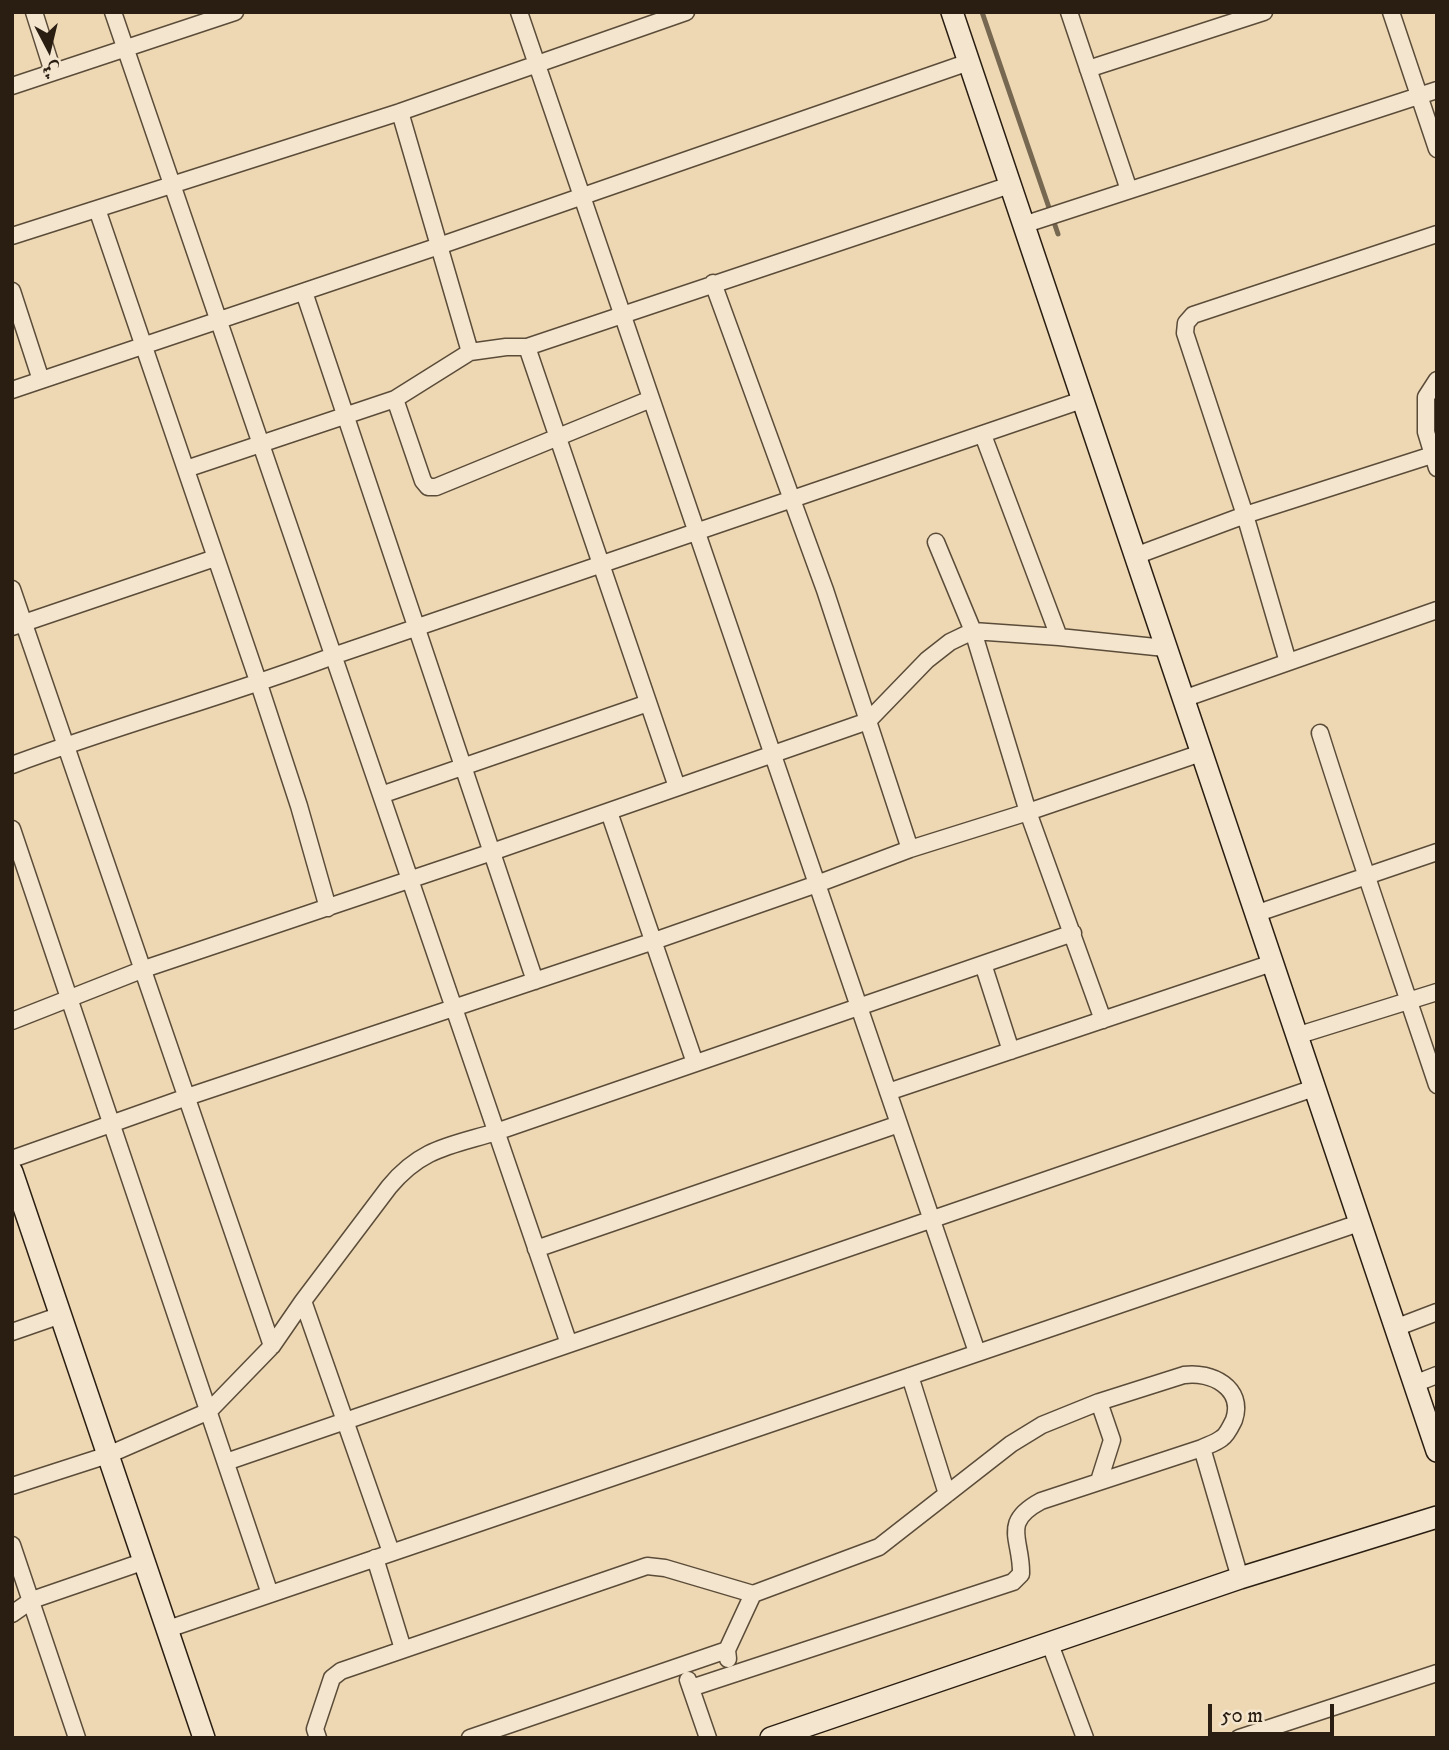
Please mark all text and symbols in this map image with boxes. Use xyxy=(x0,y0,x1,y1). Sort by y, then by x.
north arrow xyxy=(14,14,84,84)
text: ش xyxy=(41,58,62,83)
scale bar xyxy=(1211,1690,1337,1734)
text: 50 m xyxy=(1221,1703,1263,1729)

